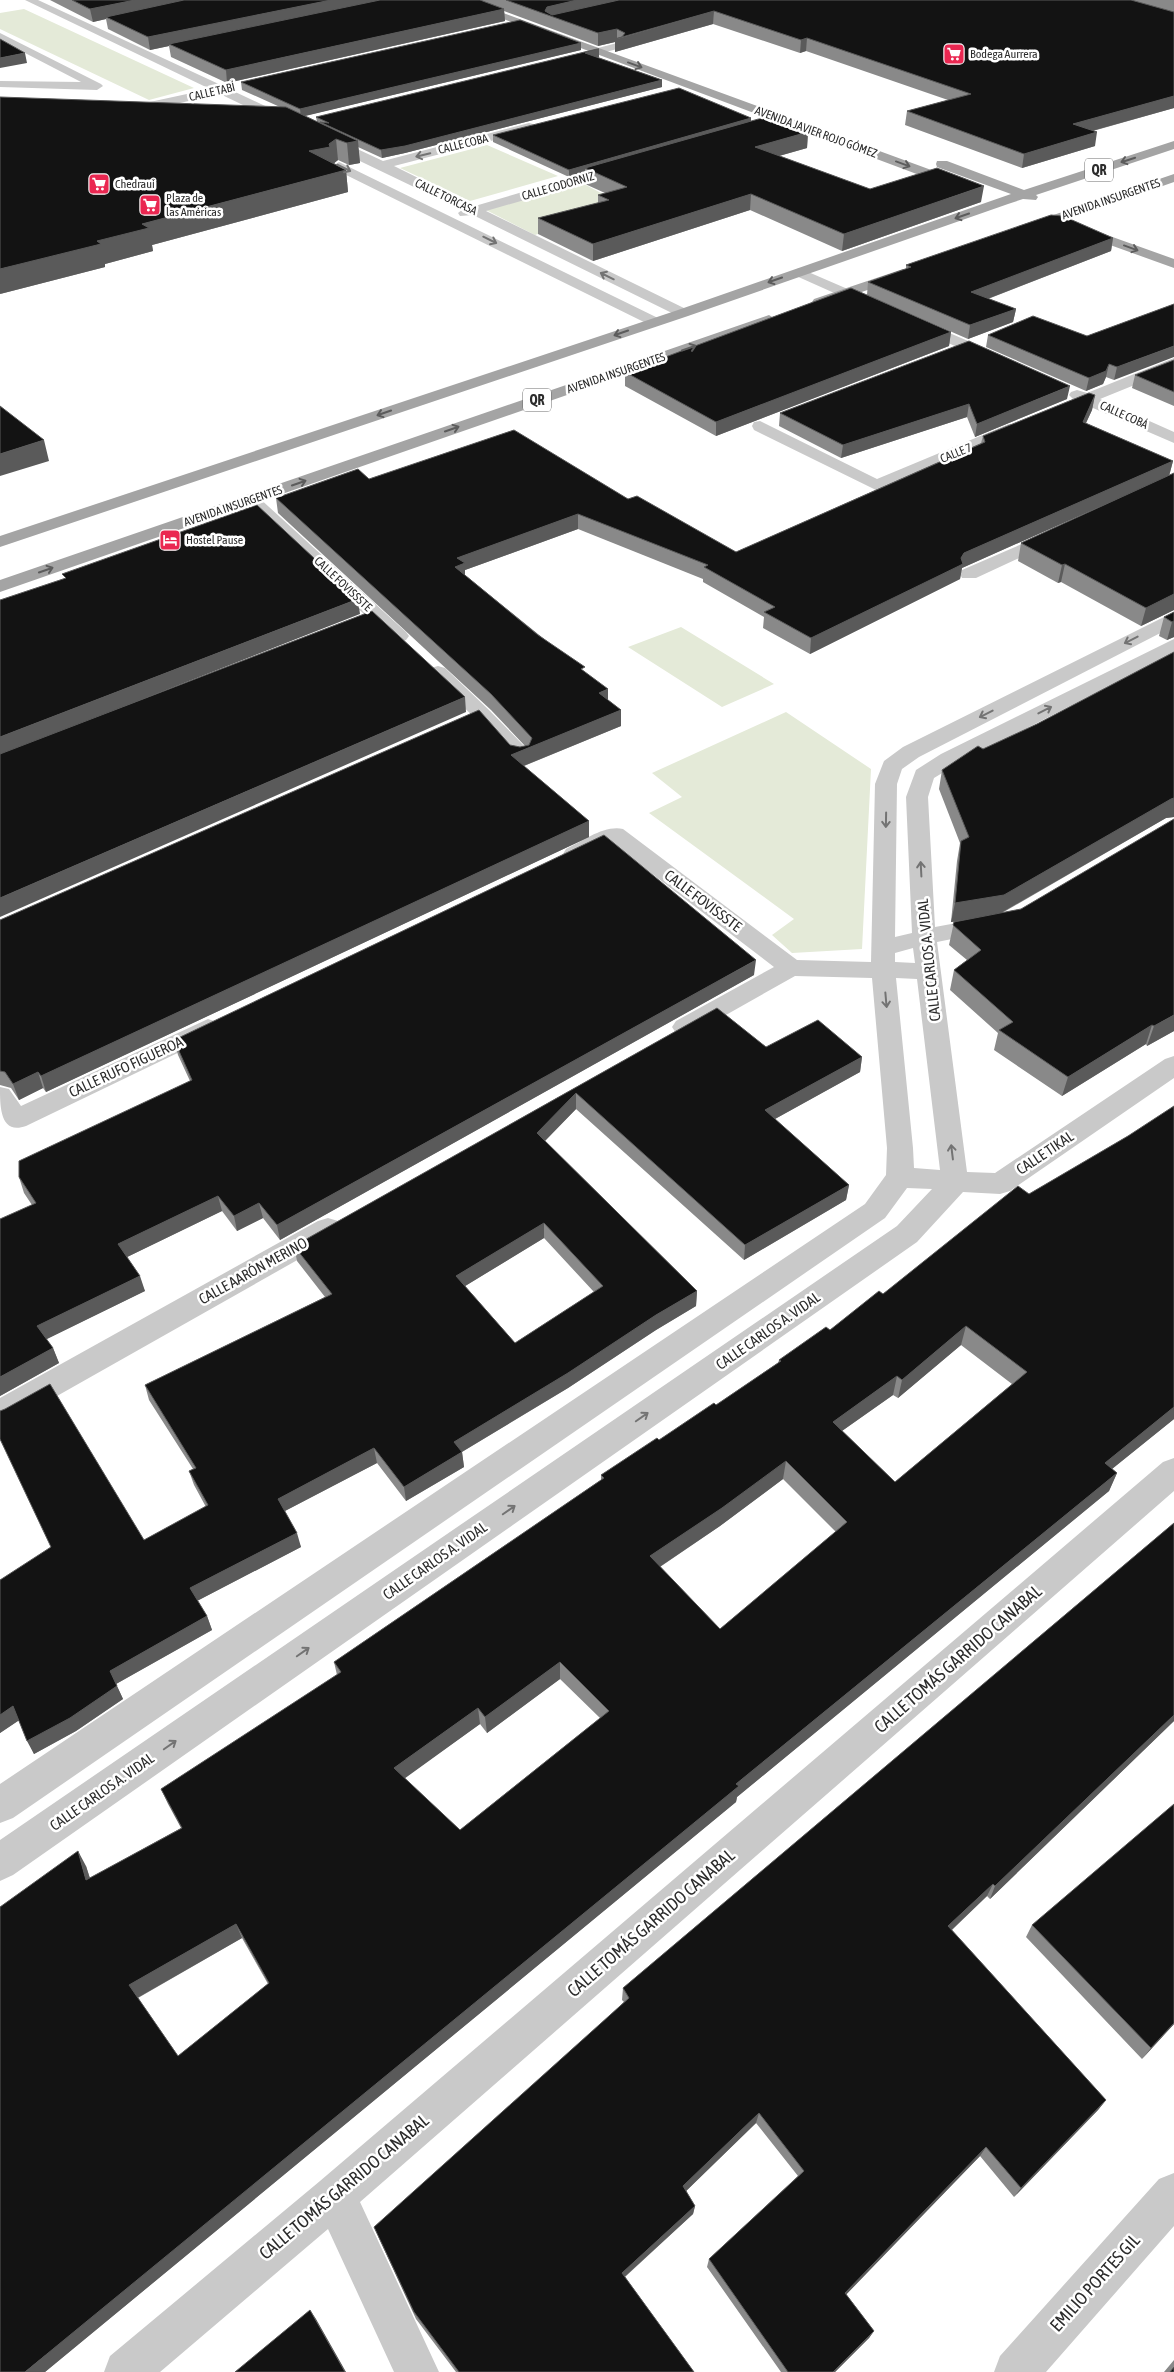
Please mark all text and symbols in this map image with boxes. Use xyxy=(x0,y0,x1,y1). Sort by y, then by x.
supermarket icon: Bodega Aurrera xyxy=(942,42,966,66)
place label: Bodega Aurrera xyxy=(970,47,1038,61)
one-way arrow xyxy=(627,61,642,70)
street label: CALLE TABÍ xyxy=(188,80,236,104)
street label: AVENIDA JAVIER ROJO GÓMEZ xyxy=(753,103,880,161)
street label: CALLE COBA xyxy=(437,131,490,157)
one-way arrow xyxy=(415,150,431,160)
one-way arrow xyxy=(1120,156,1136,165)
road number: QR xyxy=(1085,158,1113,182)
one-way arrow xyxy=(894,160,910,169)
one-way arrow xyxy=(336,164,351,173)
street label: CALLE CODORNIZ xyxy=(520,169,596,203)
supermarket icon: Chedraui xyxy=(87,172,111,196)
street label: CALLE TORCASA xyxy=(413,176,479,218)
street label: AVENIDA INSURGENTES xyxy=(1060,176,1162,222)
place label: Chedraui xyxy=(115,177,155,191)
place label: Plaza de las Américas xyxy=(166,191,221,219)
supermarket icon: Plaza de las Américas xyxy=(138,193,162,217)
one-way arrow xyxy=(954,211,970,221)
one-way arrow xyxy=(482,236,497,245)
one-way arrow xyxy=(1123,244,1138,253)
one-way arrow xyxy=(600,271,615,281)
one-way arrow xyxy=(768,276,783,285)
one-way arrow xyxy=(614,329,630,338)
one-way arrow xyxy=(680,342,696,352)
street label: AVENIDA INSURGENTES xyxy=(565,350,667,396)
road number: QR xyxy=(523,388,551,412)
street label: CALLE COBÁ xyxy=(1098,398,1150,432)
one-way arrow xyxy=(377,409,393,418)
one-way arrow xyxy=(444,424,460,434)
street label: CALLE 7 xyxy=(938,440,974,466)
one-way arrow xyxy=(291,478,306,487)
street label: AVENIDA INSURGENTES xyxy=(182,483,284,529)
hotel icon: Hostel Pause xyxy=(158,528,182,552)
place label: Hostel Pause xyxy=(186,533,243,547)
street label: CALLE FOVISSSTE xyxy=(311,554,375,614)
one-way arrow xyxy=(38,565,53,574)
one-way arrow xyxy=(1123,635,1138,645)
one-way arrow xyxy=(1037,705,1052,714)
one-way arrow xyxy=(979,710,994,719)
one-way arrow xyxy=(881,812,891,828)
one-way arrow xyxy=(916,861,925,877)
street label: CALLE FOVISSSTE xyxy=(661,866,746,935)
street label: CALLE CARLOS A. VIDAL xyxy=(914,898,943,1022)
one-way arrow xyxy=(881,992,891,1008)
street label: CALLE RUFO FIGUEROA xyxy=(66,1032,186,1100)
street label: CALLE TIKAL xyxy=(1013,1127,1077,1178)
one-way arrow xyxy=(947,1144,957,1160)
street label: CALLE AARÓN MERINO xyxy=(196,1234,310,1307)
street label: CALLE CARLOS A. VIDAL xyxy=(712,1288,823,1373)
one-way arrow xyxy=(635,1412,649,1422)
one-way arrow xyxy=(502,1505,516,1515)
street label: CALLE CARLOS A. VIDAL xyxy=(379,1518,490,1603)
street label: CALLE TOMÁS GARRIDO CANABAL xyxy=(870,1580,1046,1737)
one-way arrow xyxy=(296,1647,310,1657)
one-way arrow xyxy=(162,1739,176,1749)
street label: CALLE CARLOS A. VIDAL xyxy=(46,1749,157,1834)
street label: CALLE TOMÁS GARRIDO CANABAL xyxy=(563,1844,739,2001)
street label: CALLE TOMÁS GARRIDO CANABAL xyxy=(255,2110,433,2264)
street label: EMILIO PORTES GIL xyxy=(1045,2230,1144,2336)

